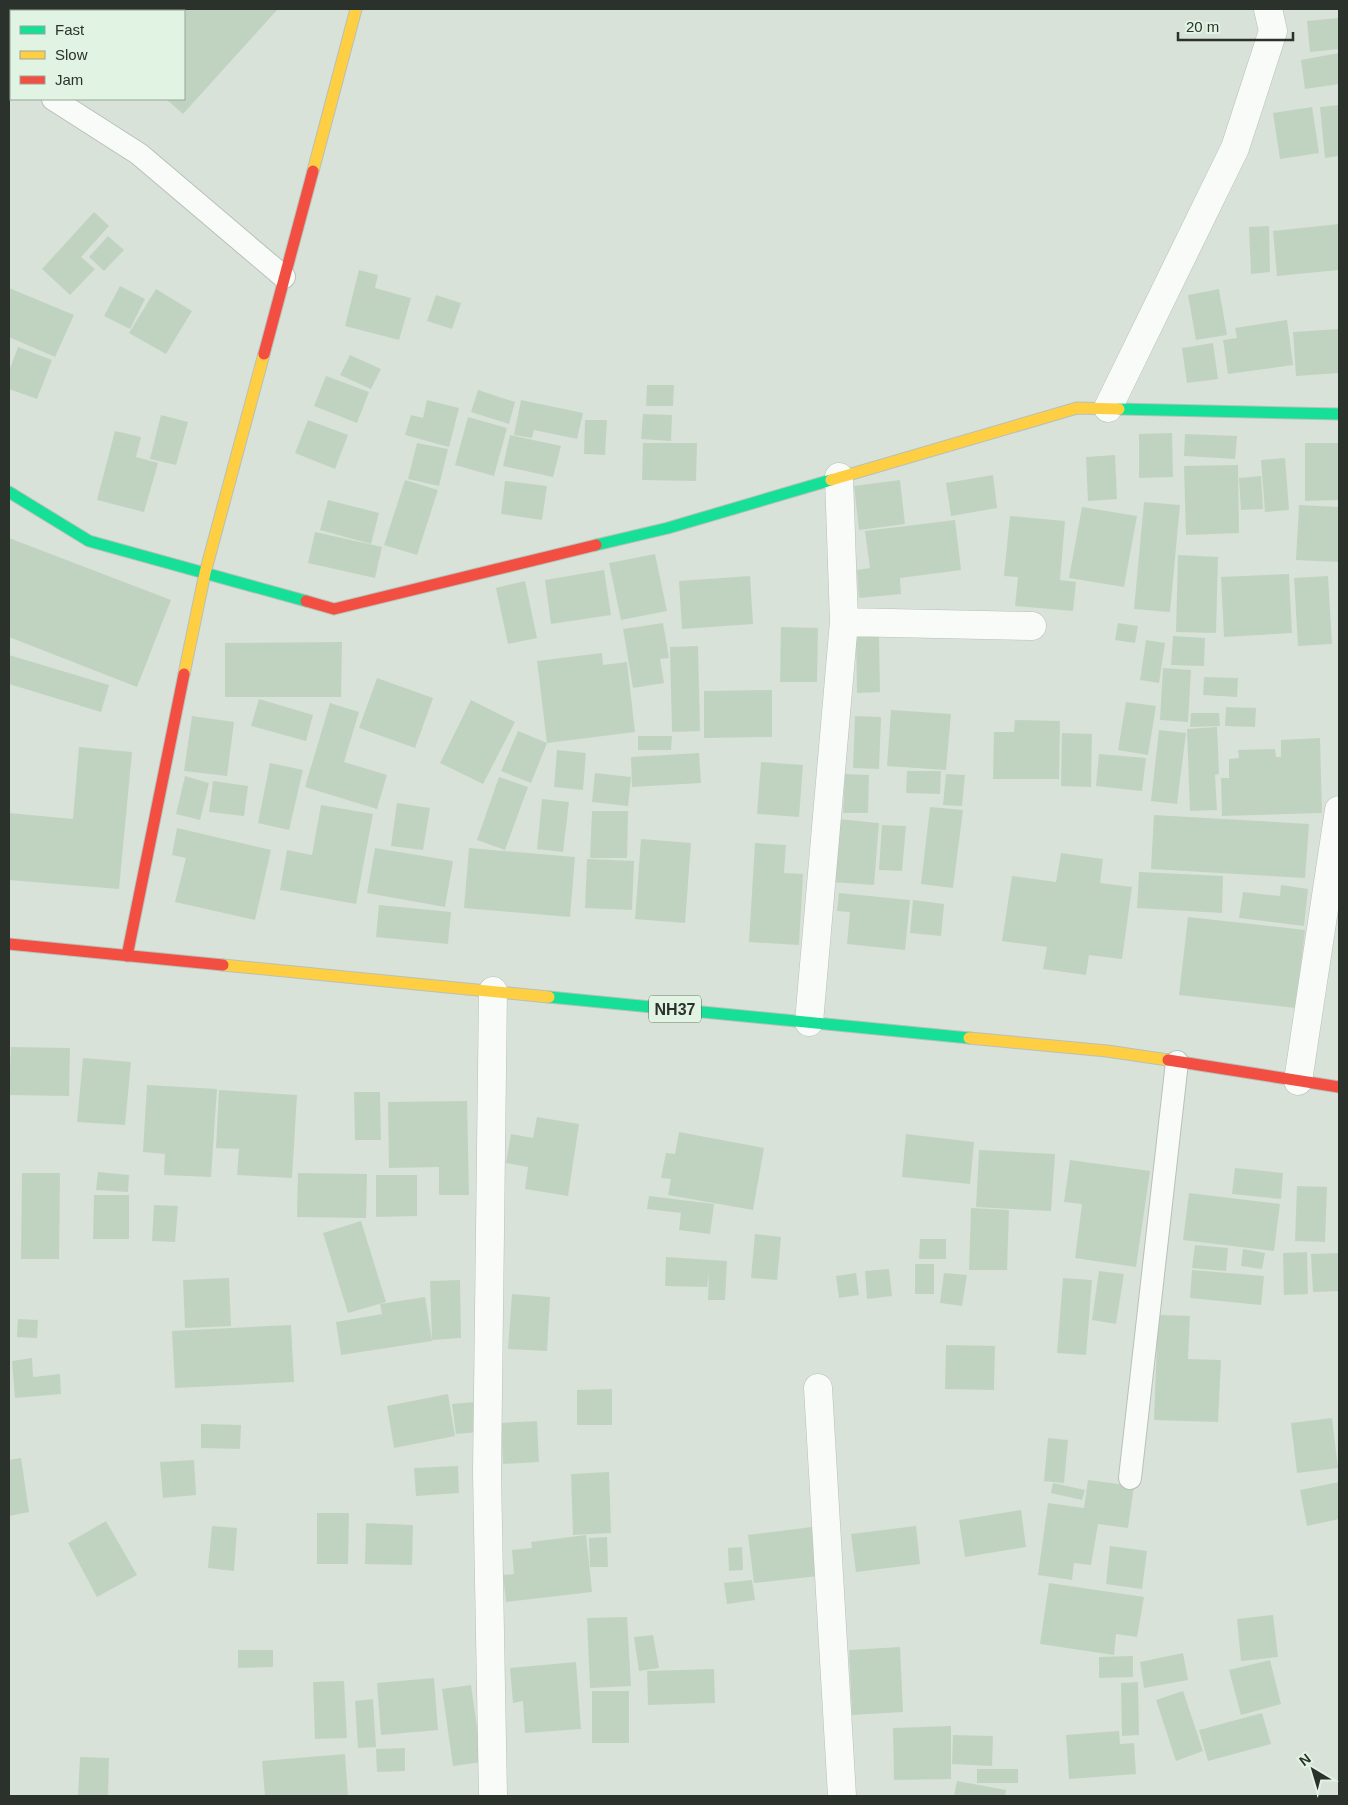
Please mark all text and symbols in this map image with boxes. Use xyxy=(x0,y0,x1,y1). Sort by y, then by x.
legend xyxy=(10,10,185,100)
scale bar xyxy=(1178,10,1293,42)
text: 20 m xyxy=(1186,18,1219,35)
text: Fast xyxy=(55,21,85,38)
text: Slow xyxy=(55,46,88,63)
text: Jam xyxy=(55,71,83,88)
road number: NH37 xyxy=(649,996,701,1022)
north arrow xyxy=(1288,1745,1338,1795)
text: N xyxy=(1296,1750,1314,1769)

